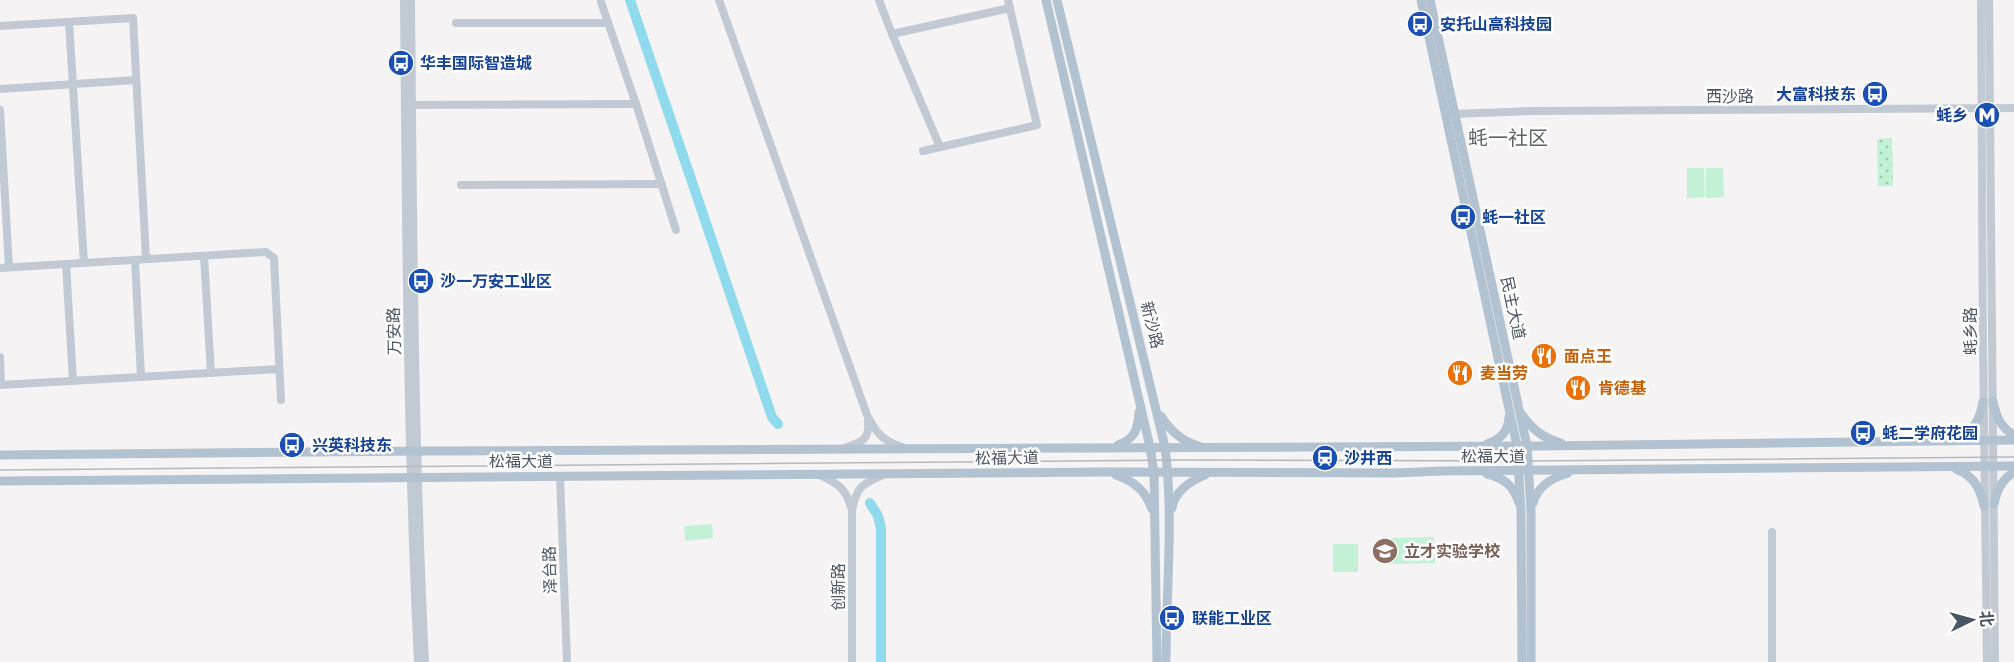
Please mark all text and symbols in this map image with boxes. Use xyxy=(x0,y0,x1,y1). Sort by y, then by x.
bus stop icon: 安托山高科技园 xyxy=(1405,9,1435,39)
place label: 安托山高科技园 xyxy=(1440,16,1552,33)
bus stop icon: 华丰国际智造城 xyxy=(386,48,416,78)
place label: 华丰国际智造城 xyxy=(420,54,532,72)
bus stop icon: 大富科技东 xyxy=(1860,79,1890,109)
place label: 大富科技东 xyxy=(1776,86,1856,103)
street label: 西沙路 xyxy=(1706,88,1754,105)
metro station icon: 蚝乡 xyxy=(1972,100,2002,130)
place label: 蚝乡 xyxy=(1936,107,1968,124)
district label: 蚝一社区 xyxy=(1468,127,1548,149)
bus stop icon: 蚝一社区 xyxy=(1448,202,1478,232)
place label: 蚝一社区 xyxy=(1482,208,1546,226)
bus stop icon: 沙一万安工业区 xyxy=(406,266,436,296)
place label: 沙一万安工业区 xyxy=(440,272,552,290)
street label: 民主大道 xyxy=(1498,275,1528,341)
street label: 新沙路 xyxy=(1138,300,1166,350)
street label: 万安路 xyxy=(385,307,403,355)
street label: 蚝乡路 xyxy=(1962,307,1979,355)
restaurant icon: 面点王 xyxy=(1529,341,1559,371)
place label: 面点王 xyxy=(1564,348,1612,365)
restaurant icon: 麦当劳 xyxy=(1445,358,1475,388)
place label: 麦当劳 xyxy=(1480,365,1528,382)
restaurant icon: 肯德基 xyxy=(1563,373,1593,403)
place label: 肯德基 xyxy=(1598,379,1647,397)
bus stop icon: 蚝二学府花园 xyxy=(1848,418,1878,448)
place label: 蚝二学府花园 xyxy=(1882,425,1978,442)
bus stop icon: 兴英科技东 xyxy=(277,430,307,460)
place label: 兴英科技东 xyxy=(312,437,392,454)
station icon: 沙井西 xyxy=(1310,443,1340,473)
street label: 松福大道 xyxy=(1461,448,1525,465)
street label: 松福大道 xyxy=(975,449,1039,467)
place label: 沙井西 xyxy=(1344,449,1392,467)
street label: 松福大道 xyxy=(489,453,553,470)
school or university icon: 立才实验学校 xyxy=(1370,536,1400,566)
place label: 立才实验学校 xyxy=(1404,542,1501,560)
street label: 泽台路 xyxy=(541,546,559,594)
street label: 创新路 xyxy=(830,563,847,611)
north arrow xyxy=(1942,590,2002,650)
bus stop icon: 联能工业区 xyxy=(1157,603,1187,633)
place label: 联能工业区 xyxy=(1192,609,1272,627)
text: 北 xyxy=(1977,610,1996,627)

